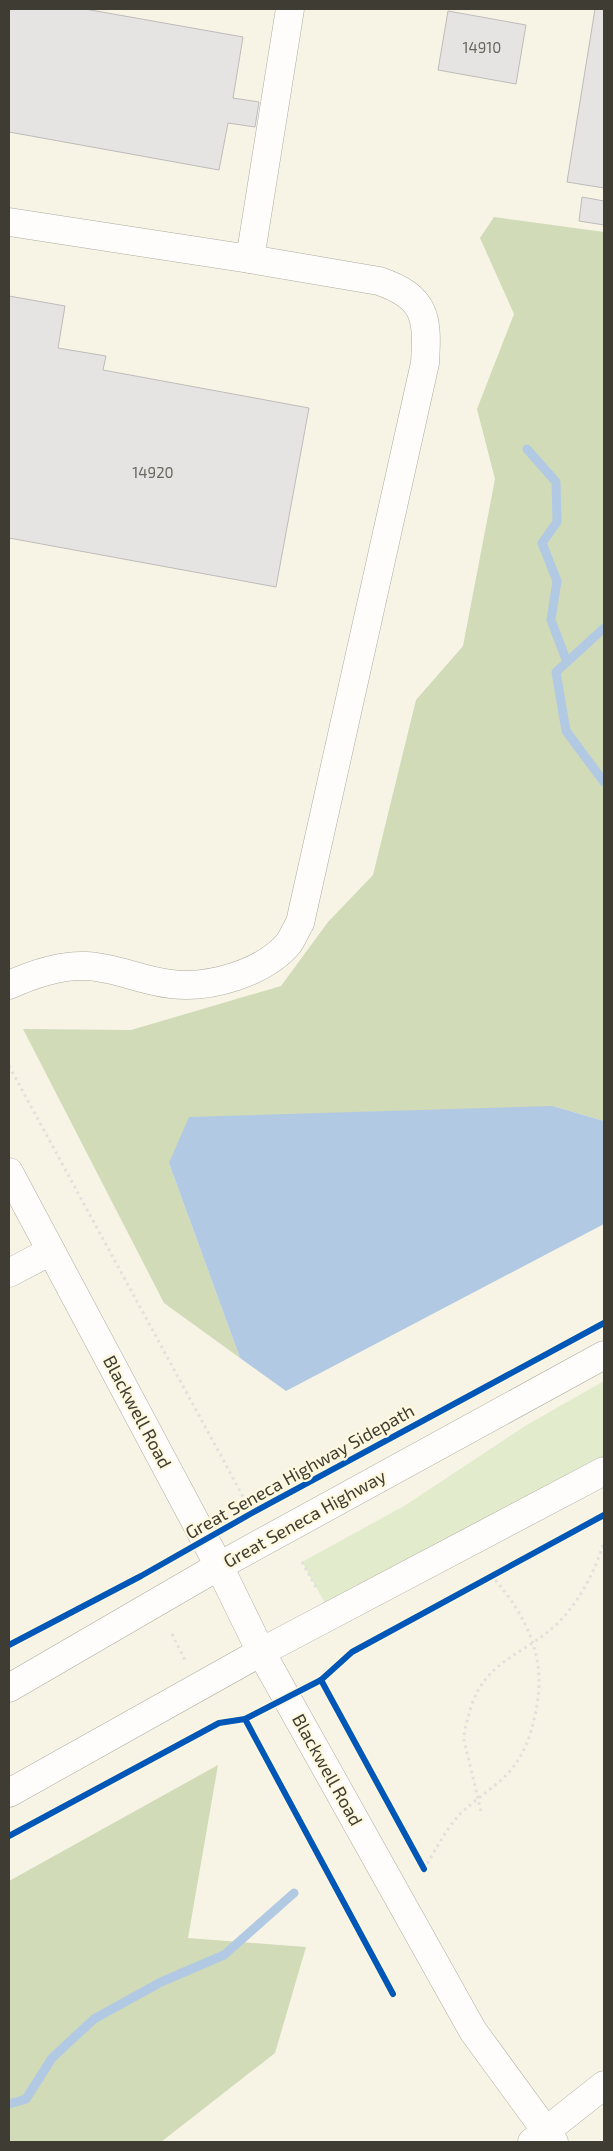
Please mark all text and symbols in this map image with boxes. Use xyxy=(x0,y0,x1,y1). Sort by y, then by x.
house number: 14910 xyxy=(463,38,501,56)
house number: 14920 xyxy=(132,463,174,481)
street label: Blackwell Road xyxy=(99,1351,177,1472)
street label: Great Seneca Highway Sidepath xyxy=(182,1400,418,1544)
street label: Great Seneca Highway xyxy=(220,1465,390,1573)
street label: Blackwell Road xyxy=(288,1710,368,1829)

